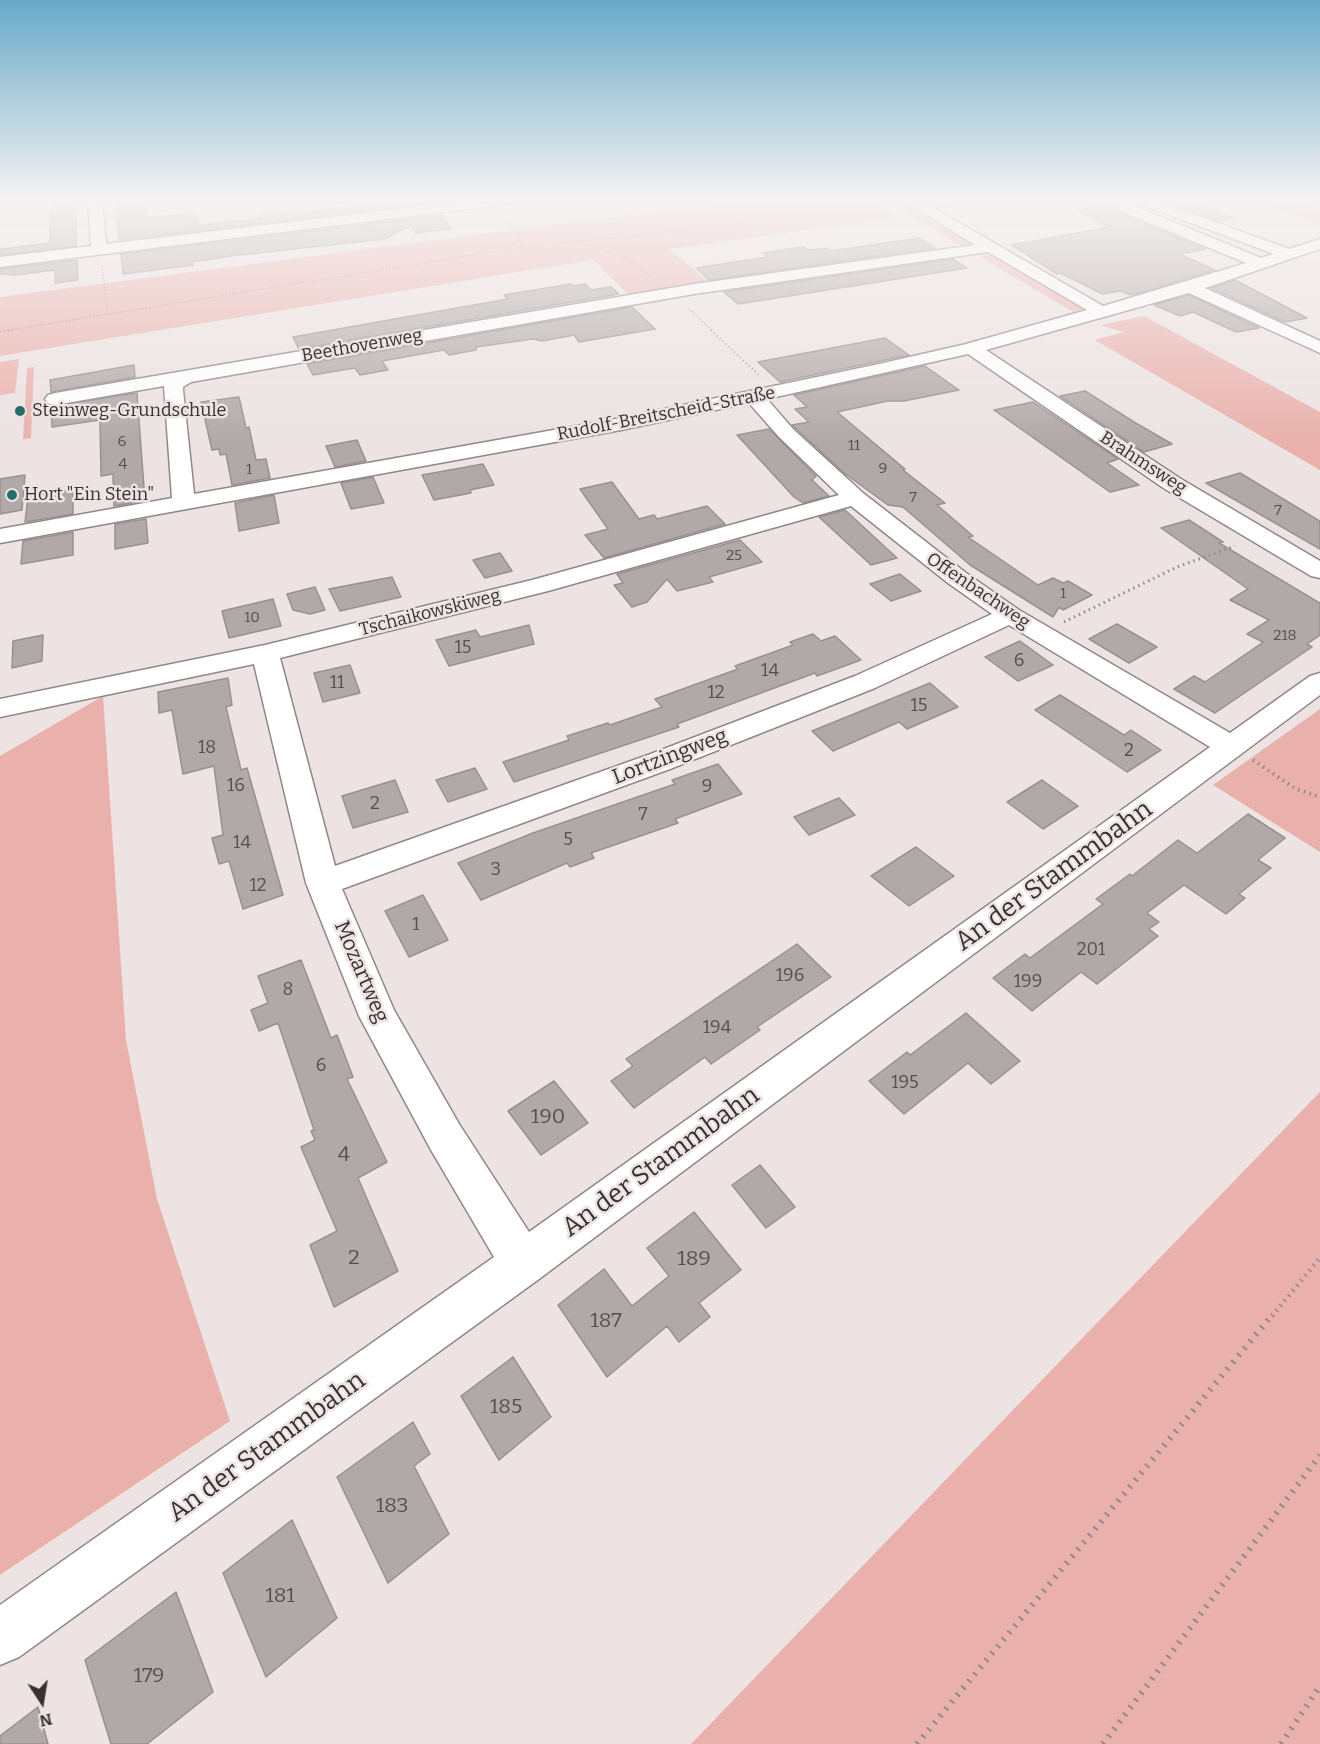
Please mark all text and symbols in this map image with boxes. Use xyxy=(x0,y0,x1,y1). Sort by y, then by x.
street label: Beethovenweg xyxy=(300,325,424,367)
street label: Rudolf-Breitscheid-Straße xyxy=(555,382,777,446)
place label: Steinweg-Grundschule xyxy=(32,400,226,422)
marker: Steinweg-Grundschule xyxy=(13,404,27,418)
street label: Brahmsweg xyxy=(1096,427,1190,499)
house number: 6 xyxy=(118,433,126,451)
house number: 11 xyxy=(848,437,860,455)
house number: 4 xyxy=(119,456,127,474)
house number: 9 xyxy=(879,460,887,478)
house number: 1 xyxy=(246,461,252,479)
place label: Hort "Ein Stein" xyxy=(24,484,154,506)
marker: Hort "Ein Stein" xyxy=(5,488,19,502)
house number: 7 xyxy=(909,489,917,507)
house number: 7 xyxy=(1274,502,1282,520)
house number: 25 xyxy=(726,547,742,565)
street label: Offenbachweg xyxy=(922,548,1034,634)
street label: Tschaikowskiweg xyxy=(357,585,503,641)
house number: 1 xyxy=(1060,585,1066,603)
house number: 10 xyxy=(244,609,260,627)
house number: 218 xyxy=(1273,627,1297,645)
house number: 15 xyxy=(455,637,471,659)
house number: 6 xyxy=(1014,650,1024,672)
house number: 14 xyxy=(761,660,779,682)
house number: 11 xyxy=(330,672,344,694)
house number: 12 xyxy=(707,682,725,704)
house number: 15 xyxy=(911,695,927,717)
street label: Lortzingweg xyxy=(609,724,731,790)
house number: 18 xyxy=(198,737,216,759)
house number: 2 xyxy=(1124,740,1134,762)
house number: 16 xyxy=(227,775,245,797)
house number: 9 xyxy=(702,776,712,798)
house number: 2 xyxy=(370,793,380,815)
street label: An der Stammbahn xyxy=(949,794,1159,958)
house number: 7 xyxy=(638,804,648,826)
house number: 5 xyxy=(563,829,573,851)
house number: 14 xyxy=(233,832,251,854)
house number: 3 xyxy=(491,859,501,881)
house number: 12 xyxy=(249,875,267,897)
house number: 1 xyxy=(412,914,420,936)
street label: Mozartweg xyxy=(328,917,394,1027)
house number: 201 xyxy=(1077,939,1105,961)
house number: 196 xyxy=(776,965,804,987)
house number: 199 xyxy=(1014,971,1042,993)
house number: 8 xyxy=(283,979,293,1001)
house number: 194 xyxy=(703,1017,731,1039)
house number: 6 xyxy=(316,1055,326,1077)
house number: 195 xyxy=(891,1072,919,1094)
street label: An der Stammbahn xyxy=(556,1080,766,1244)
house number: 190 xyxy=(531,1104,565,1130)
house number: 4 xyxy=(338,1142,350,1168)
house number: 2 xyxy=(348,1245,360,1271)
house number: 189 xyxy=(677,1246,711,1272)
house number: 187 xyxy=(590,1308,622,1334)
street label: An der Stammbahn xyxy=(162,1365,372,1529)
house number: 185 xyxy=(490,1394,522,1420)
house number: 183 xyxy=(376,1493,408,1519)
house number: 181 xyxy=(265,1583,295,1609)
house number: 179 xyxy=(134,1663,164,1689)
north arrow xyxy=(12,1672,72,1732)
text: N xyxy=(38,1710,54,1731)

